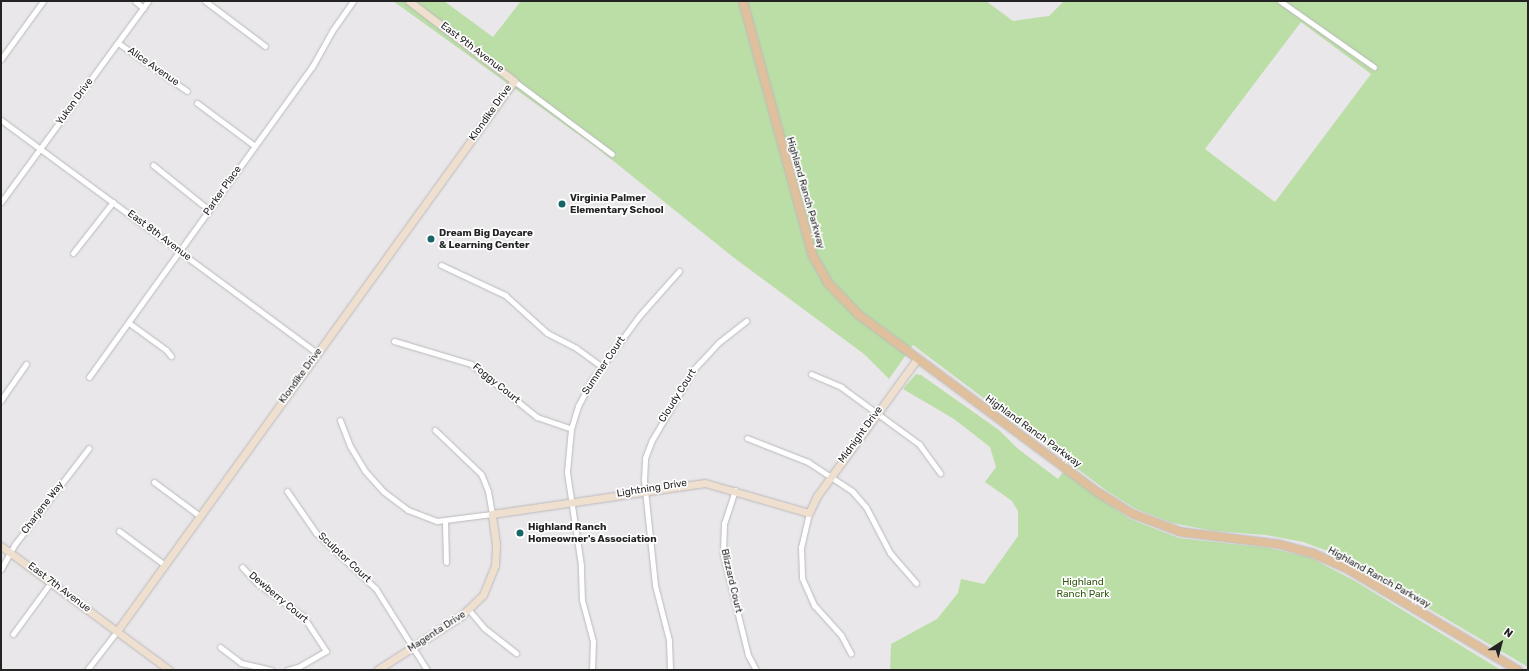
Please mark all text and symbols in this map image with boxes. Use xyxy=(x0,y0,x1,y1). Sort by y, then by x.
street label: East 9th Avenue xyxy=(438,20,506,76)
street label: Alice Avenue xyxy=(125,45,181,89)
street label: Yukon Drive xyxy=(54,76,96,128)
street label: Klondike Drive xyxy=(467,83,515,143)
street label: Highland Ranch Parkway xyxy=(783,136,827,250)
street label: Parker Place xyxy=(201,164,245,218)
place label: Virginia Palmer Elementary School xyxy=(570,192,664,216)
marker: Virginia Palmer Elementary School xyxy=(557,199,567,209)
street label: East 8th Avenue xyxy=(125,208,193,264)
place label: Dream Big Daycare & Learning Center xyxy=(439,227,533,250)
marker: Dream Big Daycare & Learning Center xyxy=(426,234,436,244)
street label: Summer Court xyxy=(580,334,628,398)
street label: Klondike Drive xyxy=(277,346,325,406)
street label: Foggy Court xyxy=(470,361,522,407)
street label: Cloudy Court xyxy=(657,367,699,425)
street label: Highland Ranch Parkway xyxy=(983,393,1083,471)
street label: Midnight Drive xyxy=(836,404,886,466)
street label: Lightning Drive xyxy=(616,478,688,500)
street label: Charjene Way xyxy=(19,479,67,537)
place label: Highland Ranch Homeowner's Association xyxy=(528,521,657,544)
marker: Highland Ranch Homeowner's Association xyxy=(515,528,525,538)
street label: Sculptor Court xyxy=(315,530,373,586)
street label: Highland Ranch Parkway xyxy=(1325,545,1433,611)
street label: Blizzard Court xyxy=(718,548,744,614)
street label: East 7th Avenue xyxy=(25,560,93,616)
street label: Dewberry Court xyxy=(246,570,310,626)
park label: Highland Ranch Park xyxy=(1057,576,1109,600)
street label: Magenta Drive xyxy=(406,609,468,655)
north arrow xyxy=(1481,623,1521,663)
text: N xyxy=(1501,625,1515,640)

